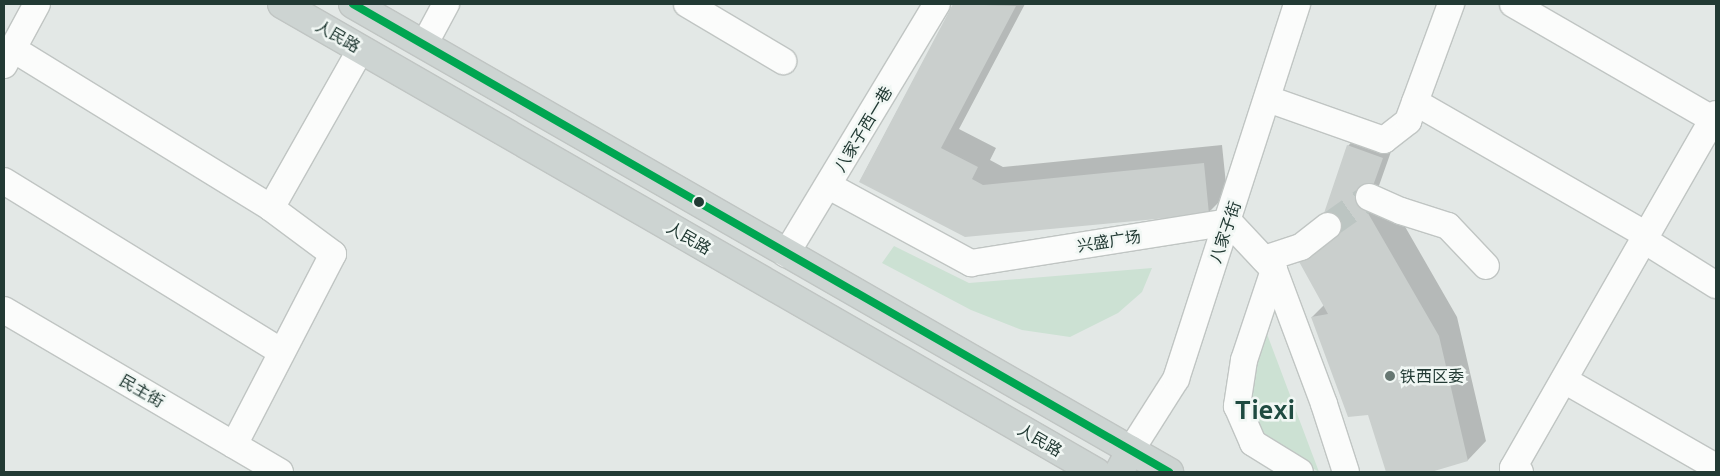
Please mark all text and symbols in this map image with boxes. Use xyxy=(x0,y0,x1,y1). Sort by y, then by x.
street label: 人民路 xyxy=(312,16,364,56)
street label: 八家子西一巷 xyxy=(830,83,896,175)
unlabelled marker xyxy=(694,197,704,207)
street label: 八家子街 xyxy=(1206,199,1244,265)
street label: 人民路 xyxy=(663,218,715,258)
street label: 兴盛广场 xyxy=(1076,227,1142,255)
place label: 铁西区委 xyxy=(1400,366,1464,386)
marker: 铁西区委 xyxy=(1384,370,1396,382)
street label: 民主街 xyxy=(116,371,168,411)
district label: Tiexi xyxy=(1235,394,1295,426)
street label: 人民路 xyxy=(1014,420,1066,460)

